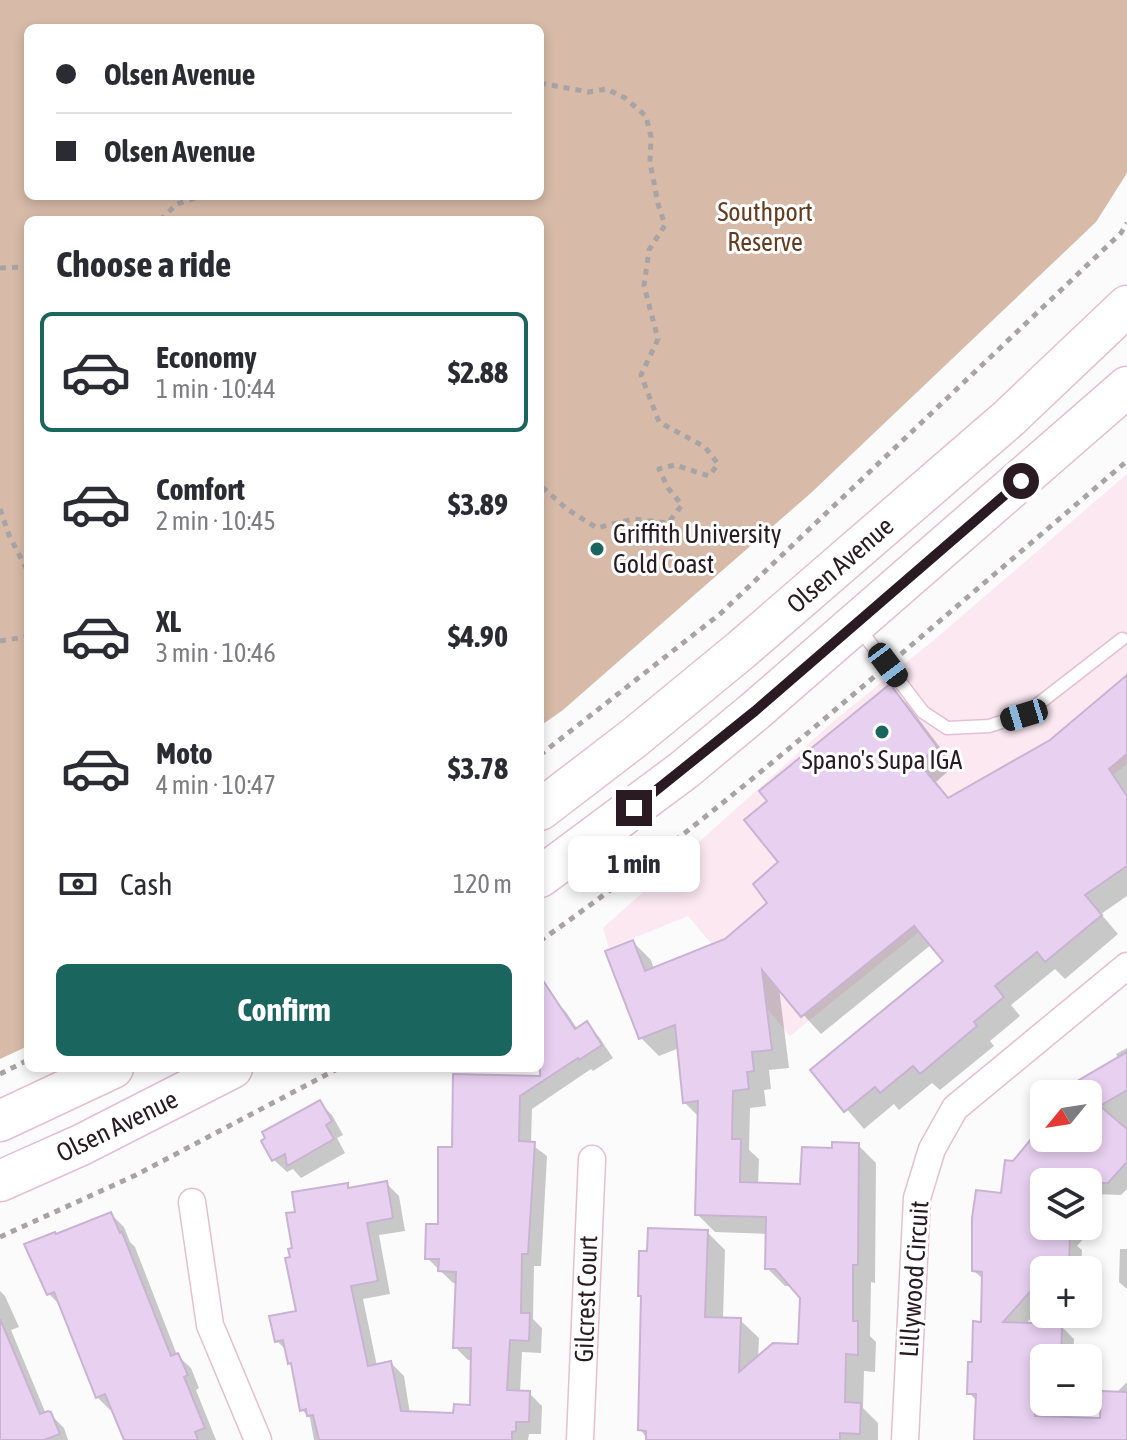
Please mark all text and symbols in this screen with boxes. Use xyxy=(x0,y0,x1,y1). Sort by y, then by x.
text: Olsen Avenue xyxy=(104,57,255,91)
text: Olsen Avenue xyxy=(104,134,255,168)
park label: Southport Reserve xyxy=(717,197,813,257)
text: Choose a ride xyxy=(56,243,231,285)
icon: car xyxy=(60,336,132,408)
text: Economy xyxy=(156,340,257,374)
text: $2.88 xyxy=(448,355,508,389)
text: 1 min · 10:44 xyxy=(156,374,276,404)
route start xyxy=(1003,463,1039,499)
icon: car xyxy=(60,468,132,540)
text: Comfort xyxy=(156,472,245,506)
text: $3.89 xyxy=(448,487,508,521)
text: 2 min · 10:45 xyxy=(156,506,276,536)
street label: Olsen Avenue xyxy=(781,511,899,619)
place label: Griffith University Gold Coast xyxy=(613,519,782,579)
marker: Griffith University Gold Coast xyxy=(588,540,606,558)
icon: car xyxy=(60,600,132,672)
text: XL xyxy=(156,604,181,638)
text: $4.90 xyxy=(448,619,508,653)
text: 3 min · 10:46 xyxy=(156,638,276,668)
car xyxy=(864,639,912,691)
car xyxy=(998,697,1050,733)
marker: Spano's Supa IGA xyxy=(873,723,891,741)
icon: car xyxy=(60,732,132,804)
text: Moto xyxy=(156,736,213,770)
place label: Spano's Supa IGA xyxy=(802,745,963,775)
text: $3.78 xyxy=(448,751,508,785)
text: 4 min · 10:47 xyxy=(156,770,276,800)
route end xyxy=(616,790,652,826)
callout: 1 min xyxy=(568,836,700,892)
text: 1 min xyxy=(607,849,661,879)
icon: cash xyxy=(56,862,100,906)
text: Cash xyxy=(120,867,173,901)
text: 120 m xyxy=(453,869,512,899)
button: Confirm xyxy=(56,964,512,1056)
north arrow xyxy=(1030,1080,1102,1152)
map controls xyxy=(1030,1080,1102,1416)
street label: Olsen Avenue xyxy=(51,1084,183,1168)
button: layers xyxy=(1030,1168,1102,1240)
street label: Lillywood Circuit xyxy=(894,1200,934,1358)
street label: Gilcrest Court xyxy=(569,1235,603,1363)
button: + xyxy=(1030,1256,1102,1328)
button: − xyxy=(1030,1344,1102,1416)

